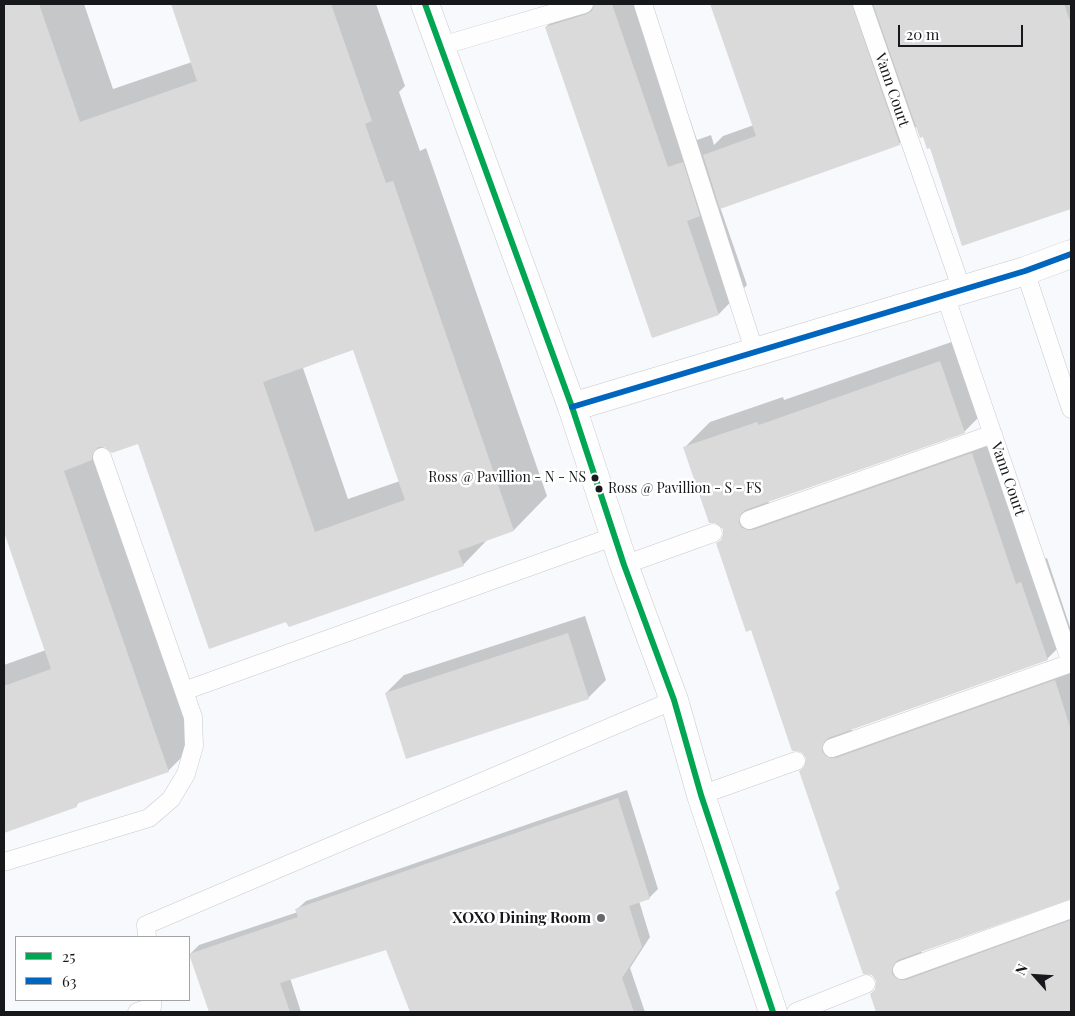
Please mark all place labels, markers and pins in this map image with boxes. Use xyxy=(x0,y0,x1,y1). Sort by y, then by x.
place label: Ross @ Pavillion - N - NS xyxy=(428,470,586,486)
marker: Ross @ Pavillion - N - NS xyxy=(590,473,600,483)
place label: Ross @ Pavillion - S - FS xyxy=(608,481,762,497)
marker: Ross @ Pavillion - S - FS xyxy=(594,484,604,494)
place label: XOXO Dining Room xyxy=(452,909,591,927)
marker: XOXO Dining Room xyxy=(595,912,607,924)

